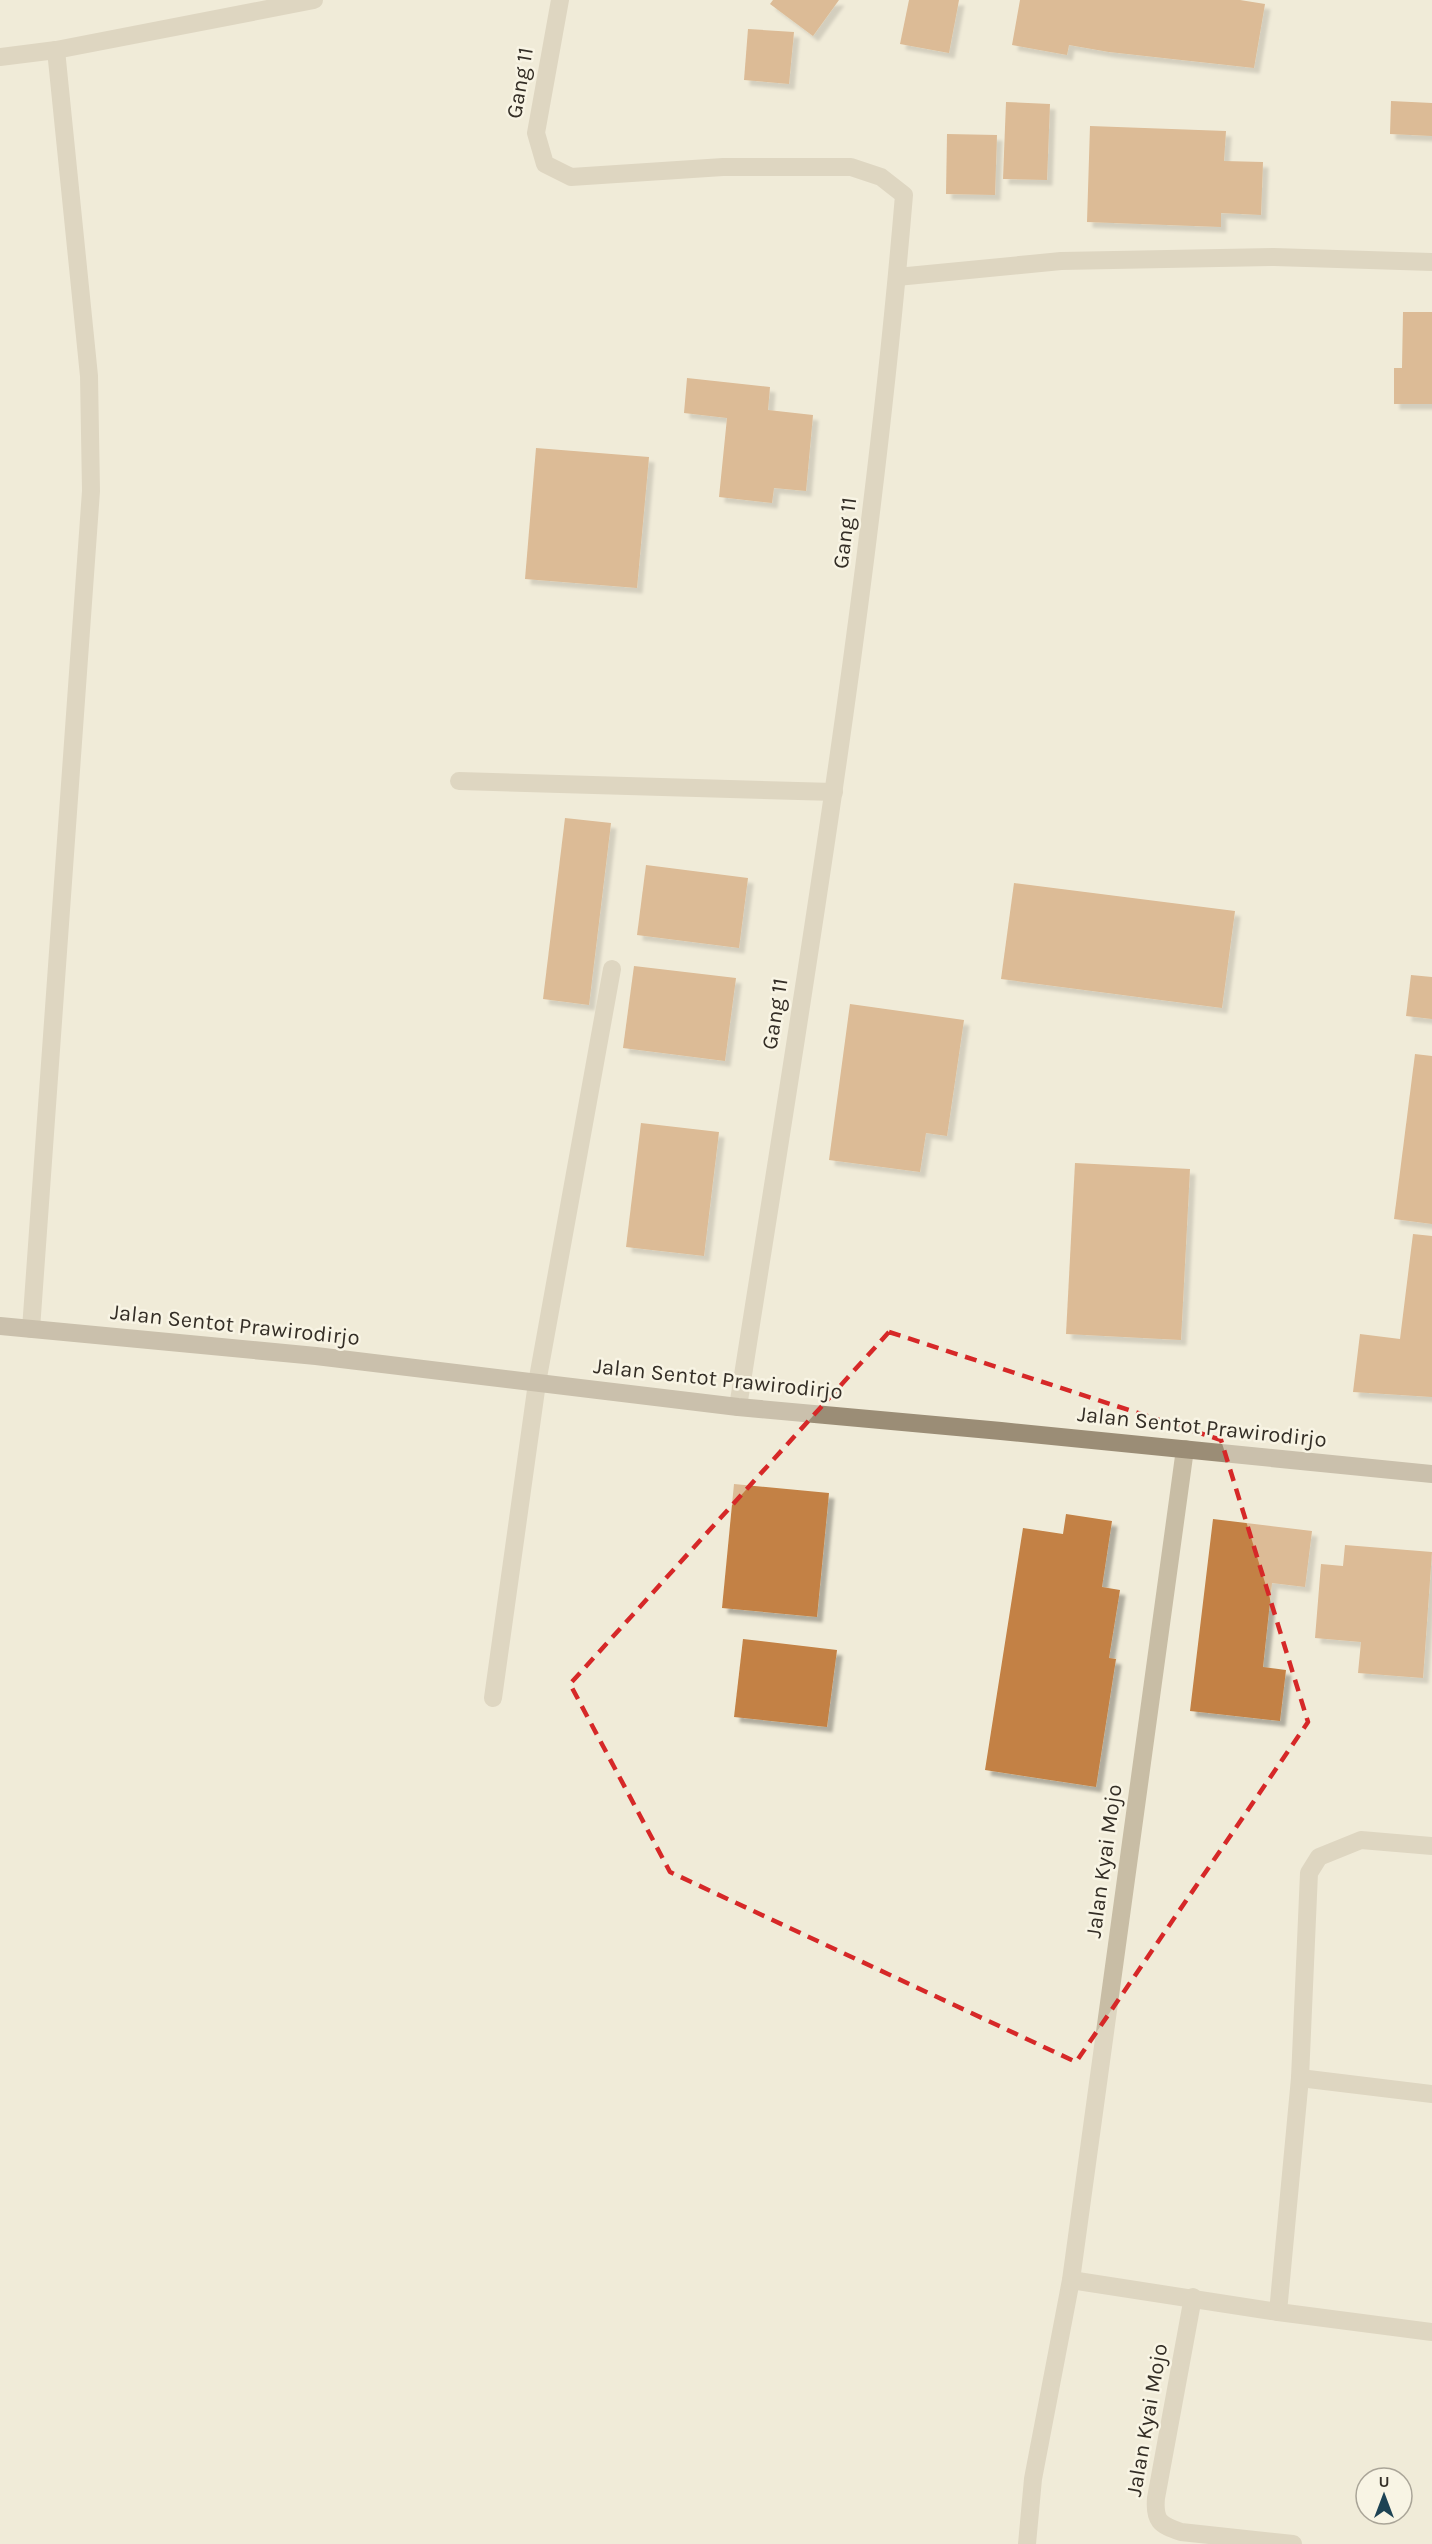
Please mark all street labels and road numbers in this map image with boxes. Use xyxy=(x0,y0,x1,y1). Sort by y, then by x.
street label: Gang 11 xyxy=(501,45,539,121)
street label: Gang 11 xyxy=(828,496,862,570)
street label: Gang 11 xyxy=(757,977,793,1051)
street label: Jalan Sentot Prawirodirjo xyxy=(109,1299,361,1351)
street label: Jalan Sentot Prawirodirjo xyxy=(592,1353,844,1405)
street label: Jalan Sentot Prawirodirjo xyxy=(1076,1401,1328,1453)
street label: Jalan Kyai Mojo xyxy=(1080,1783,1128,1939)
street label: Jalan Kyai Mojo xyxy=(1121,2341,1173,2499)

